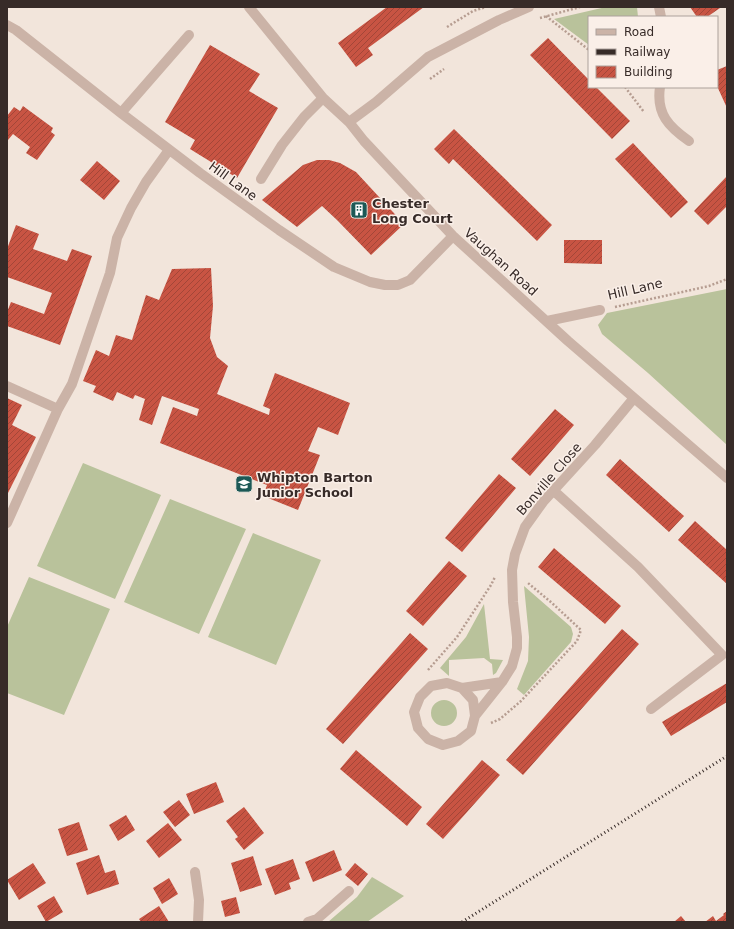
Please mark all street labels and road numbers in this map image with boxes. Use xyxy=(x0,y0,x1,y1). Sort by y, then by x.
street label: Hill Lane xyxy=(206,158,260,204)
street label: Vaughan Road xyxy=(461,225,541,299)
street label: Hill Lane xyxy=(606,275,664,303)
street label: Bonville Close xyxy=(513,440,585,518)

